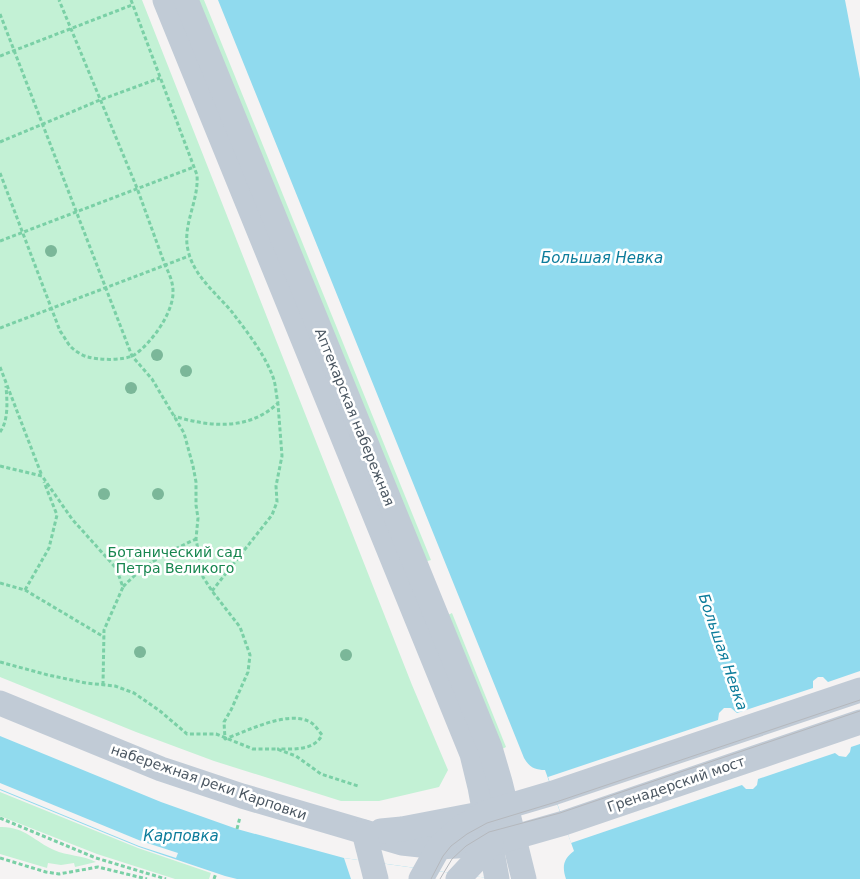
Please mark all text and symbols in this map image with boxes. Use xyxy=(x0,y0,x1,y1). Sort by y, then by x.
water label: Большая Невка xyxy=(541,249,663,267)
street label: Аптекарская набережная xyxy=(312,326,398,508)
park label: Ботанический сад Петра Великого xyxy=(108,544,242,576)
water label: Большая Невка xyxy=(695,591,751,713)
street label: набережная реки Карповки xyxy=(109,741,309,823)
street label: Гренадерский мост xyxy=(605,753,747,815)
water label: Карповка xyxy=(143,827,219,845)

